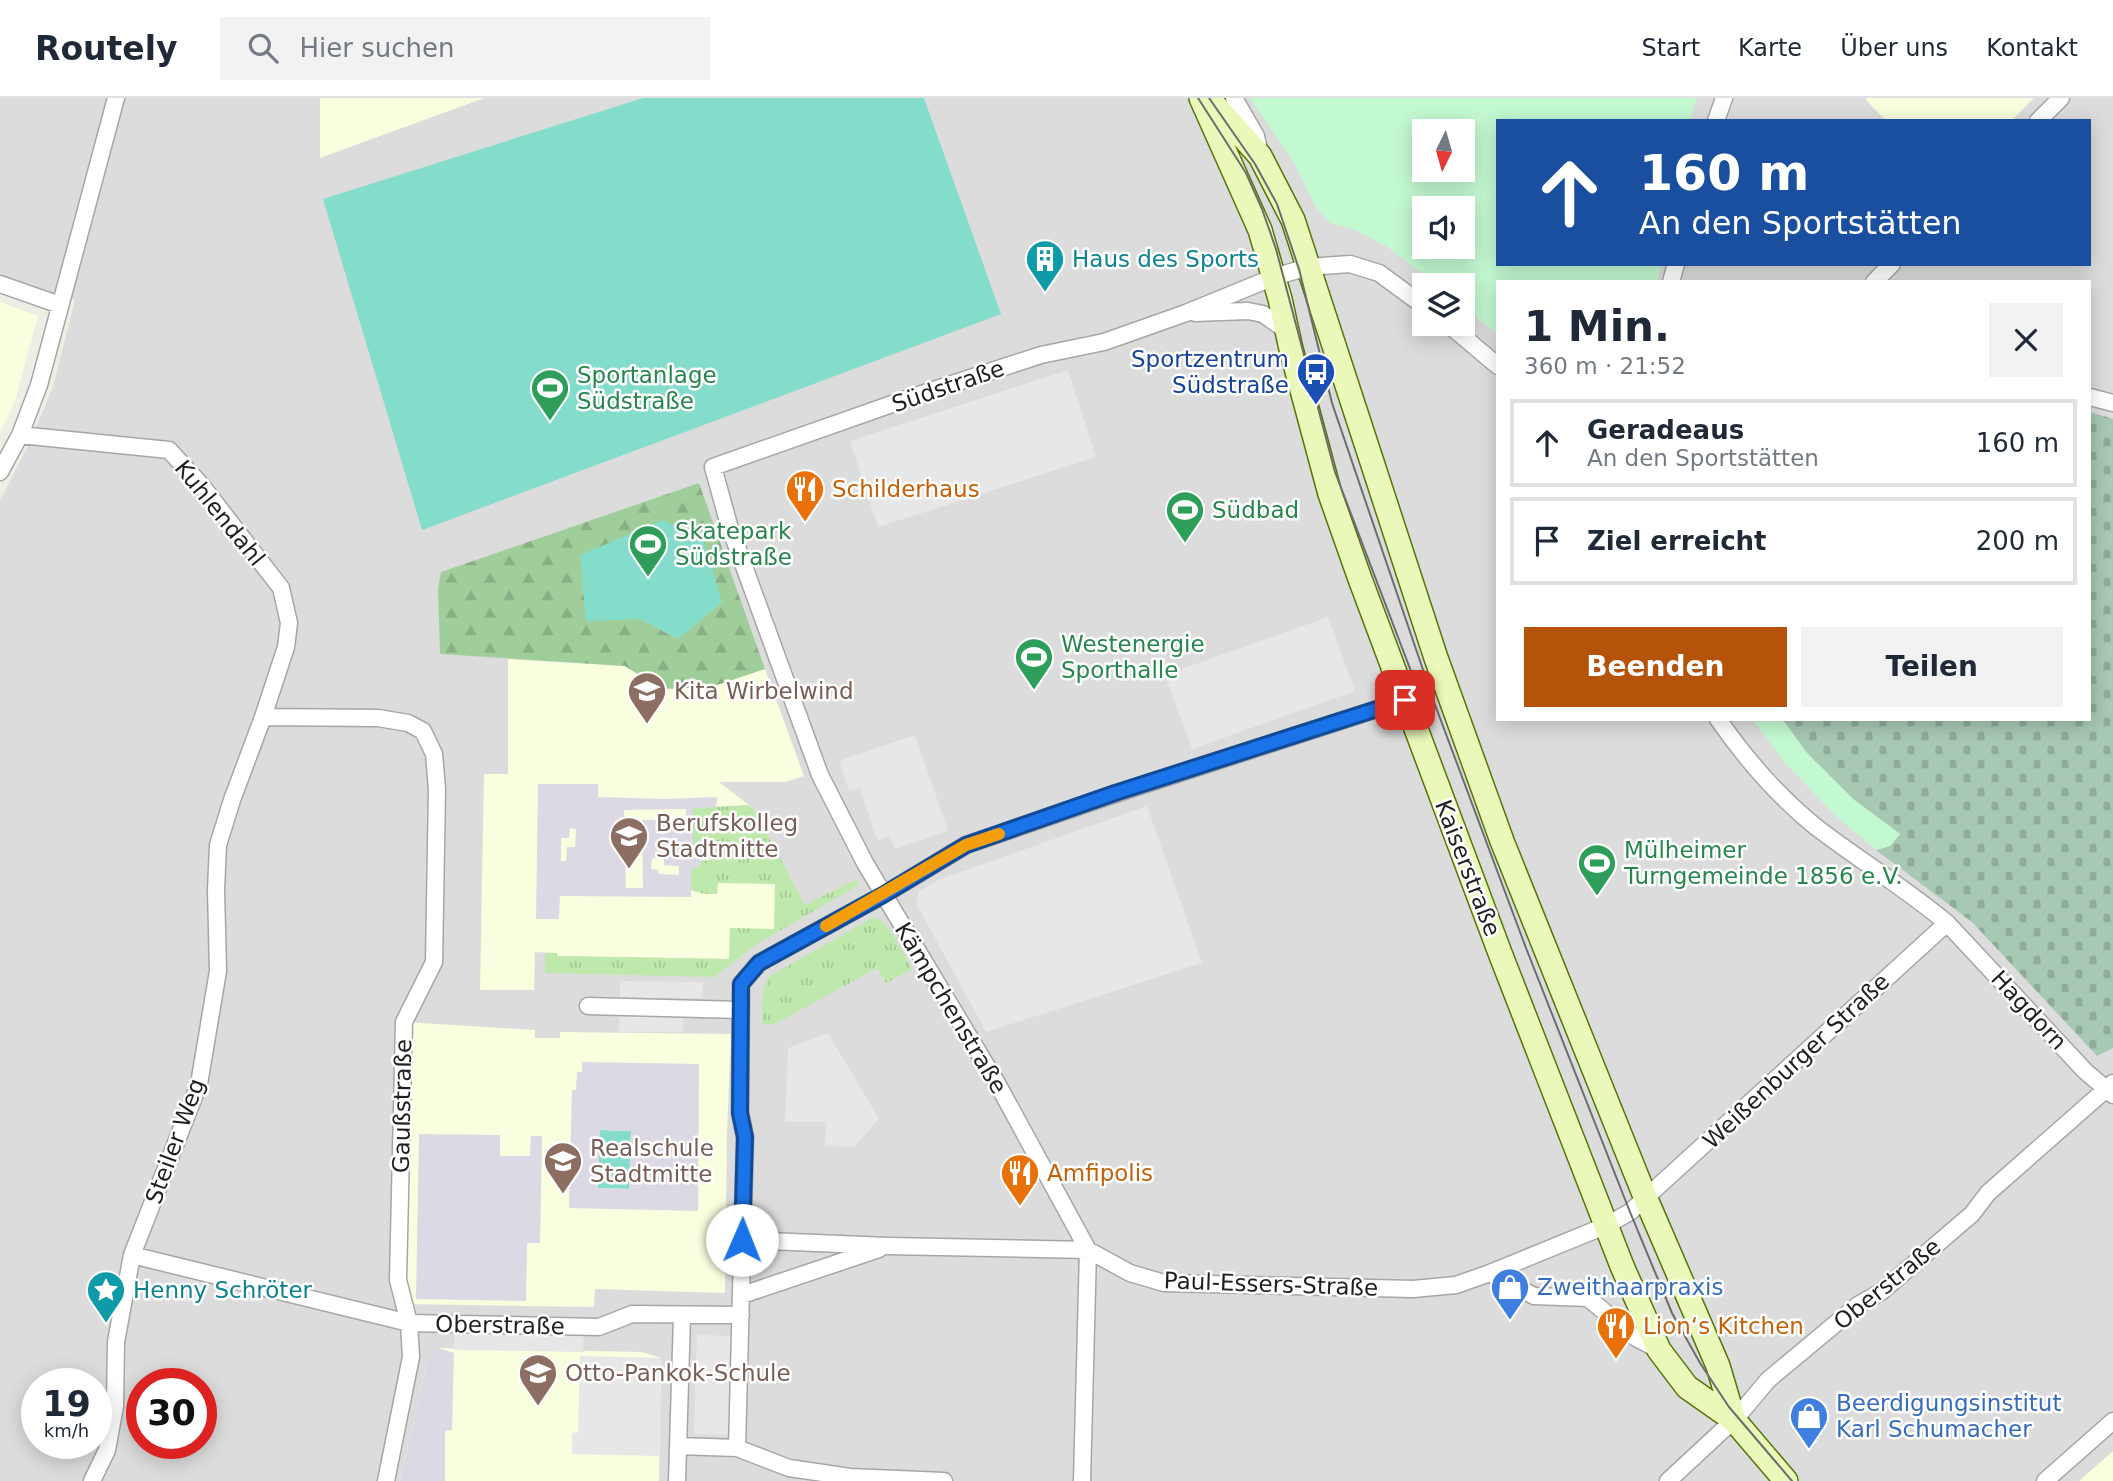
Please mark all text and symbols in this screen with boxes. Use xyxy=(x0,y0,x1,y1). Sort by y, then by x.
search box xyxy=(220,17,710,80)
text: Routely xyxy=(35,29,178,68)
icon: search xyxy=(244,29,282,67)
text: Hier suchen xyxy=(300,33,455,63)
text: Start xyxy=(1641,34,1700,62)
text: Karte xyxy=(1738,34,1802,62)
text: Über uns xyxy=(1840,34,1948,62)
text: Kontakt xyxy=(1986,34,2078,62)
north arrow xyxy=(1412,119,1475,182)
map controls xyxy=(1412,119,1475,336)
text: 160 m xyxy=(1639,145,1809,202)
icon: ahead xyxy=(1524,147,1615,238)
button: sound xyxy=(1412,196,1475,259)
text: An den Sportstätten xyxy=(1639,204,1962,242)
building icon: Haus des Sports xyxy=(1024,238,1066,293)
place label: Haus des Sports xyxy=(1072,246,1259,272)
button: layers xyxy=(1412,273,1475,336)
text: 1 Min. xyxy=(1524,302,1670,351)
button: close xyxy=(1989,303,2063,377)
place label: Sportzentrum Südstraße xyxy=(1131,346,1289,398)
bus stop icon: Sportzentrum Südstraße xyxy=(1295,351,1337,406)
text: 360 m · 21:52 xyxy=(1524,353,1686,379)
street label: Südstraße xyxy=(888,355,1008,417)
place label: Sportanlage Südstraße xyxy=(577,362,717,414)
sports icon: Sportanlage Südstraße xyxy=(529,367,571,422)
text: Geradeaus xyxy=(1587,415,1744,445)
icon: ahead xyxy=(1528,424,1566,462)
text: 160 m xyxy=(1976,428,2059,458)
text: An den Sportstätten xyxy=(1587,445,1819,471)
street label: Kuhlendahl xyxy=(170,455,270,571)
restaurant icon: Schilderhaus xyxy=(784,468,826,523)
place label: Schilderhaus xyxy=(832,476,980,502)
sports icon: Südbad xyxy=(1164,489,1206,544)
place label: Südbad xyxy=(1212,497,1299,523)
place label: Skatepark Südstraße xyxy=(675,518,792,570)
icon: arrive xyxy=(1528,522,1566,560)
sports icon: Skatepark Südstraße xyxy=(627,523,669,578)
text: Ziel erreicht xyxy=(1587,526,1767,556)
text: 200 m xyxy=(1976,526,2059,556)
button: Beenden xyxy=(1524,627,1787,707)
button: Teilen xyxy=(1801,627,2063,707)
place label: Westenergie Sporthalle xyxy=(1061,631,1205,683)
sports icon: Westenergie Sporthalle xyxy=(1013,636,1055,691)
school or university icon: Kita Wirbelwind xyxy=(626,670,668,725)
pin xyxy=(1375,670,1435,730)
place label: Kita Wirbelwind xyxy=(674,678,854,704)
icon: arrive xyxy=(1386,681,1424,719)
street label: Kaiserstraße xyxy=(1430,796,1506,940)
place label: Berufskolleg Stadtmitte xyxy=(656,810,798,862)
school or university icon: Berufskolleg Stadtmitte xyxy=(608,815,650,870)
place label: Mülheimer Turngemeinde 1856 e.V. xyxy=(1623,837,1902,889)
sports icon: Mülheimer Turngemeinde 1856 e.V. xyxy=(1576,842,1618,897)
street label: Kämpchenstraße xyxy=(890,918,1012,1098)
street label: Hagdorn xyxy=(1986,965,2072,1055)
street label: Weißenburger Straße xyxy=(1698,968,1894,1154)
street label: Gaußstraße xyxy=(388,1039,416,1173)
street label: Steiler Weg xyxy=(140,1075,210,1207)
place label: Realschule Stadtmitte xyxy=(590,1135,714,1187)
school or university icon: Realschule Stadtmitte xyxy=(542,1140,584,1195)
restaurant icon: Amfipolis xyxy=(999,1152,1041,1207)
place label: Amfipolis xyxy=(1047,1160,1153,1186)
position arrow xyxy=(705,1203,779,1277)
street label: Oberstraße xyxy=(1828,1233,1946,1335)
shop icon: Zweithaarpraxis xyxy=(1489,1266,1531,1321)
street label: Paul-Essers-Straße xyxy=(1163,1267,1379,1301)
place icon: Henny Schröter xyxy=(85,1269,127,1324)
place label: Zweithaarpraxis xyxy=(1537,1274,1723,1300)
place label: Henny Schröter xyxy=(133,1277,313,1303)
restaurant icon: Lion‘s Kitchen xyxy=(1595,1305,1637,1360)
street label: Oberstraße xyxy=(435,1311,565,1339)
place label: Lion‘s Kitchen xyxy=(1643,1313,1804,1339)
school or university icon: Otto-Pankok-Schule xyxy=(517,1352,559,1407)
place label: Otto-Pankok-Schule xyxy=(565,1360,791,1386)
speed limit sign: 30 xyxy=(126,1368,217,1459)
text: 19 xyxy=(42,1384,91,1424)
place label: Beerdigungsinstitut Karl Schumacher xyxy=(1836,1390,2061,1442)
shop icon: Beerdigungsinstitut Karl Schumacher xyxy=(1788,1395,1830,1450)
text: km/h xyxy=(44,1420,89,1441)

